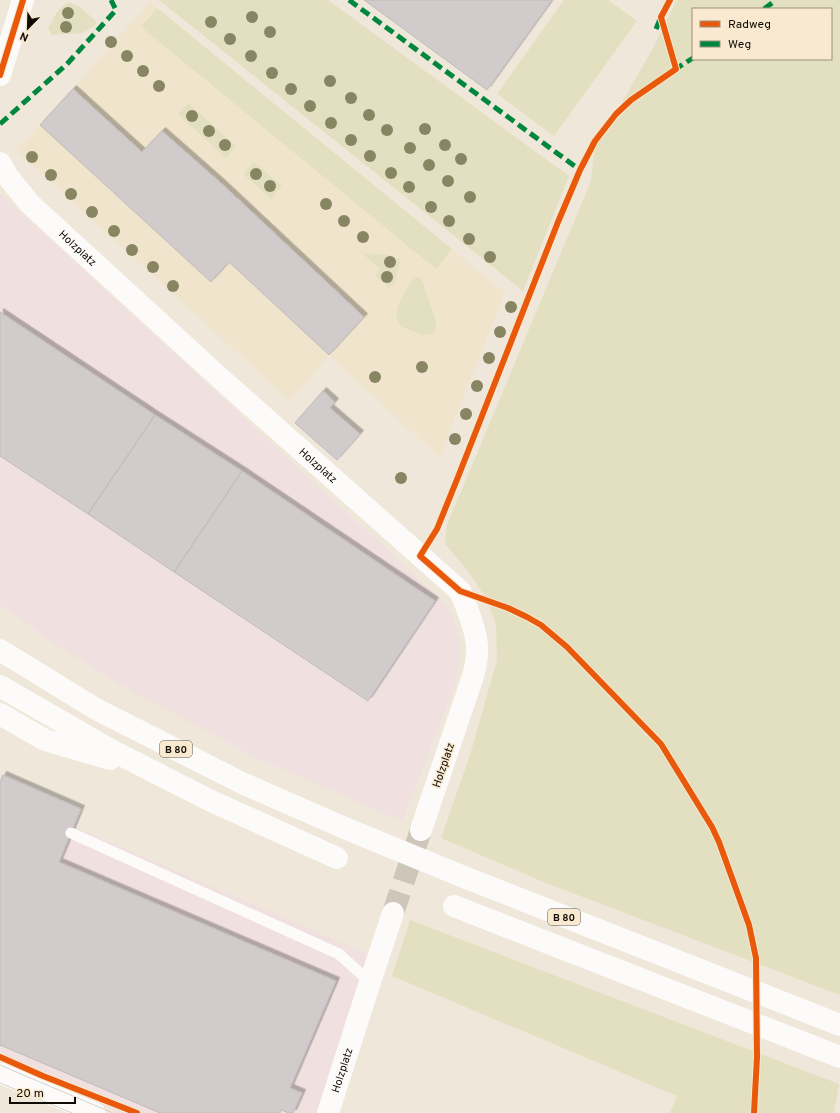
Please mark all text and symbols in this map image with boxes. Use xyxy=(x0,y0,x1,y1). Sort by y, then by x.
north arrow xyxy=(8,8,48,48)
legend xyxy=(692,8,832,60)
text: Radweg xyxy=(728,17,771,33)
text: N xyxy=(18,28,31,44)
text: Weg xyxy=(728,37,751,53)
street label: Holzplatz xyxy=(55,228,99,270)
street label: Holzplatz xyxy=(295,445,340,487)
road number: B 80 xyxy=(160,741,192,757)
street label: Holzplatz xyxy=(430,741,458,790)
road number: B 80 xyxy=(548,909,580,925)
street label: Holzplatz xyxy=(329,1046,356,1095)
scale bar xyxy=(10,1079,75,1105)
text: 20 m xyxy=(16,1086,44,1102)

